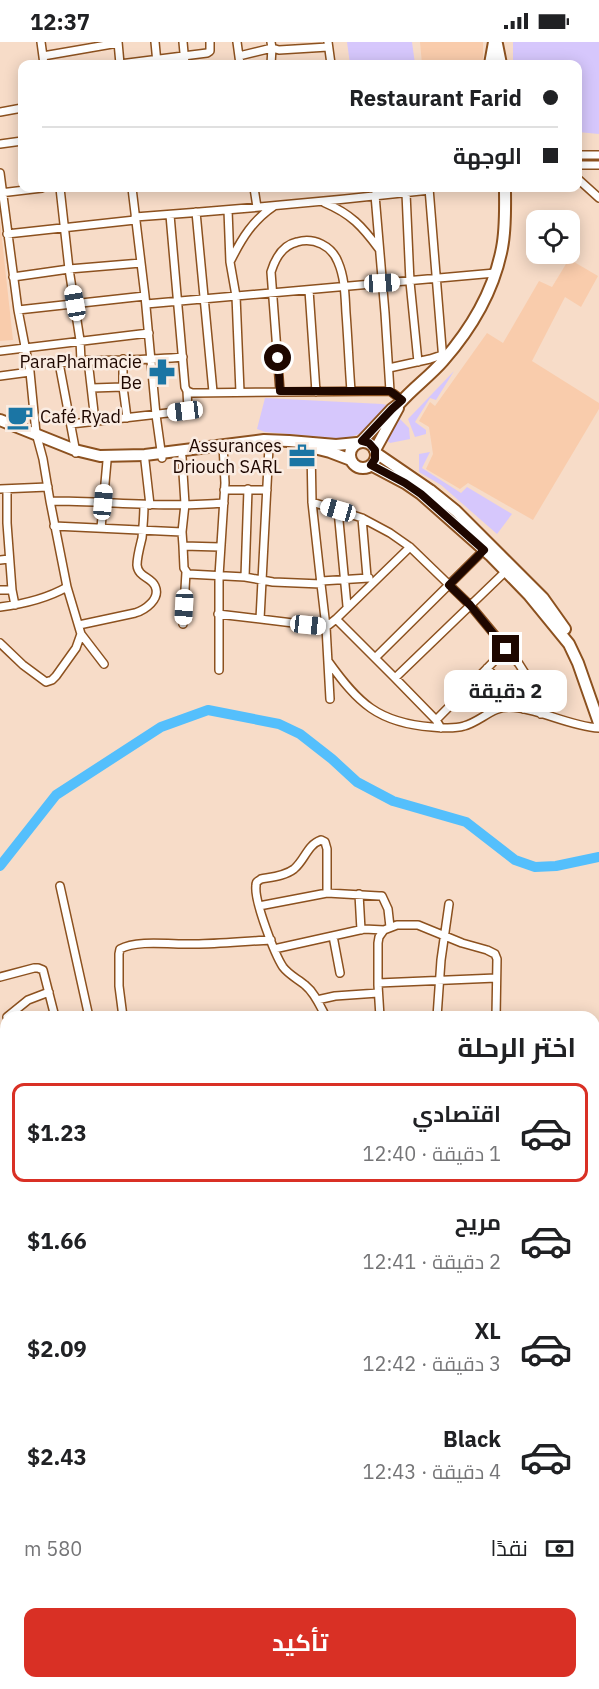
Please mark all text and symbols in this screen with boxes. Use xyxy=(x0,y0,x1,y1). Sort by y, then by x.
text: 12:37 xyxy=(30,7,90,36)
text: Restaurant Farid xyxy=(349,83,522,112)
text: الوجهة xyxy=(453,141,522,170)
map controls xyxy=(526,210,580,264)
button: locate xyxy=(526,210,580,264)
car xyxy=(364,273,400,293)
car xyxy=(63,284,87,322)
route start xyxy=(264,344,291,371)
place label: ParaPharmacie Be xyxy=(19,350,142,394)
pharmacy icon: ParaPharmacie Be xyxy=(147,357,177,387)
car xyxy=(166,400,204,422)
cafe icon: Café Ryad xyxy=(5,402,35,432)
place label: Café Ryad xyxy=(40,405,121,428)
place label: Assurances Driouch SARL xyxy=(172,434,282,478)
office icon: Assurances Driouch SARL xyxy=(287,441,317,471)
car xyxy=(92,483,114,521)
car xyxy=(318,496,358,524)
car xyxy=(174,589,194,625)
car xyxy=(289,614,327,636)
route end xyxy=(492,635,519,662)
callout: 2 دقيقة xyxy=(444,670,568,712)
text: 2 دقيقة xyxy=(469,677,542,704)
text: اختر الرحلة xyxy=(457,1029,576,1064)
text: اقتصادي xyxy=(412,1099,501,1128)
icon: car xyxy=(519,1106,573,1160)
text: $1.23 xyxy=(27,1118,87,1147)
text: 1 دقيقة · 12:40 xyxy=(362,1140,501,1167)
text: مريح xyxy=(455,1207,501,1236)
icon: car xyxy=(519,1214,573,1268)
text: $1.66 xyxy=(27,1226,87,1255)
text: 2 دقيقة · 12:41 xyxy=(362,1248,501,1275)
text: XL xyxy=(475,1316,501,1345)
icon: car xyxy=(519,1322,573,1376)
text: $2.09 xyxy=(27,1334,87,1363)
text: 3 دقيقة · 12:42 xyxy=(362,1350,501,1377)
text: Black xyxy=(443,1424,501,1453)
icon: car xyxy=(519,1430,573,1484)
text: $2.43 xyxy=(27,1442,87,1471)
text: 4 دقيقة · 12:43 xyxy=(362,1458,501,1485)
icon: cash xyxy=(543,1532,576,1565)
text: نقدًا xyxy=(490,1533,528,1562)
text: 580 m xyxy=(24,1535,82,1562)
button: تأكيد xyxy=(24,1608,576,1677)

